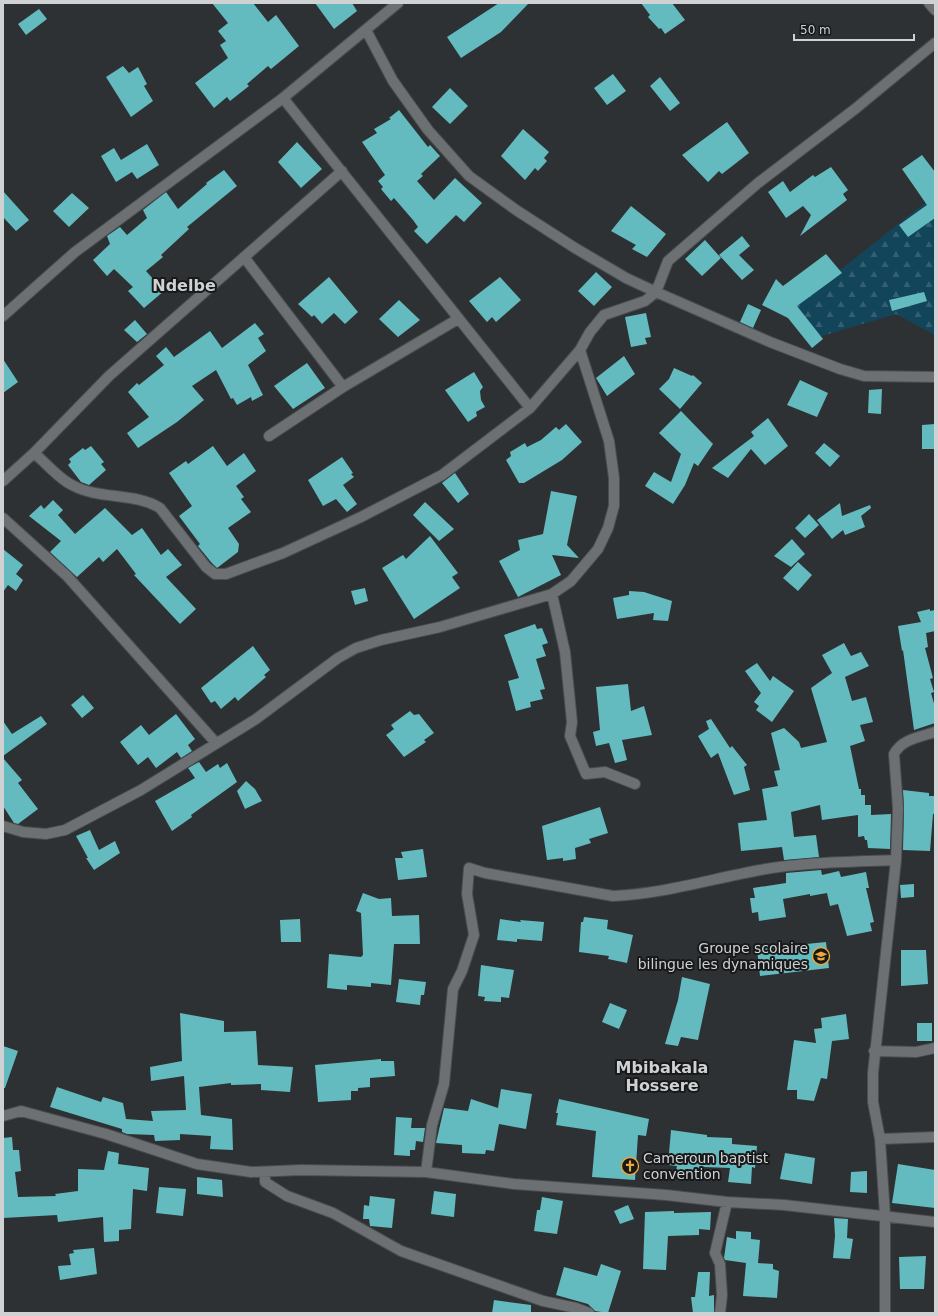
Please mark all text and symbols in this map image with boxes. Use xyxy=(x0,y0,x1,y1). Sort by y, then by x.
scale bar xyxy=(794,16,914,42)
text: 50 m xyxy=(800,23,831,37)
district label: Ndelbe xyxy=(152,276,216,295)
place label: Groupe scolaire bilingue les dynamiques xyxy=(638,940,808,972)
school or university icon: Groupe scolaire bilingue les dynamiques xyxy=(811,946,831,966)
district label: Mbibakala Hossere xyxy=(616,1058,708,1095)
place label: Cameroun baptist convention xyxy=(643,1150,769,1182)
church icon: Cameroun baptist convention xyxy=(620,1156,640,1176)

